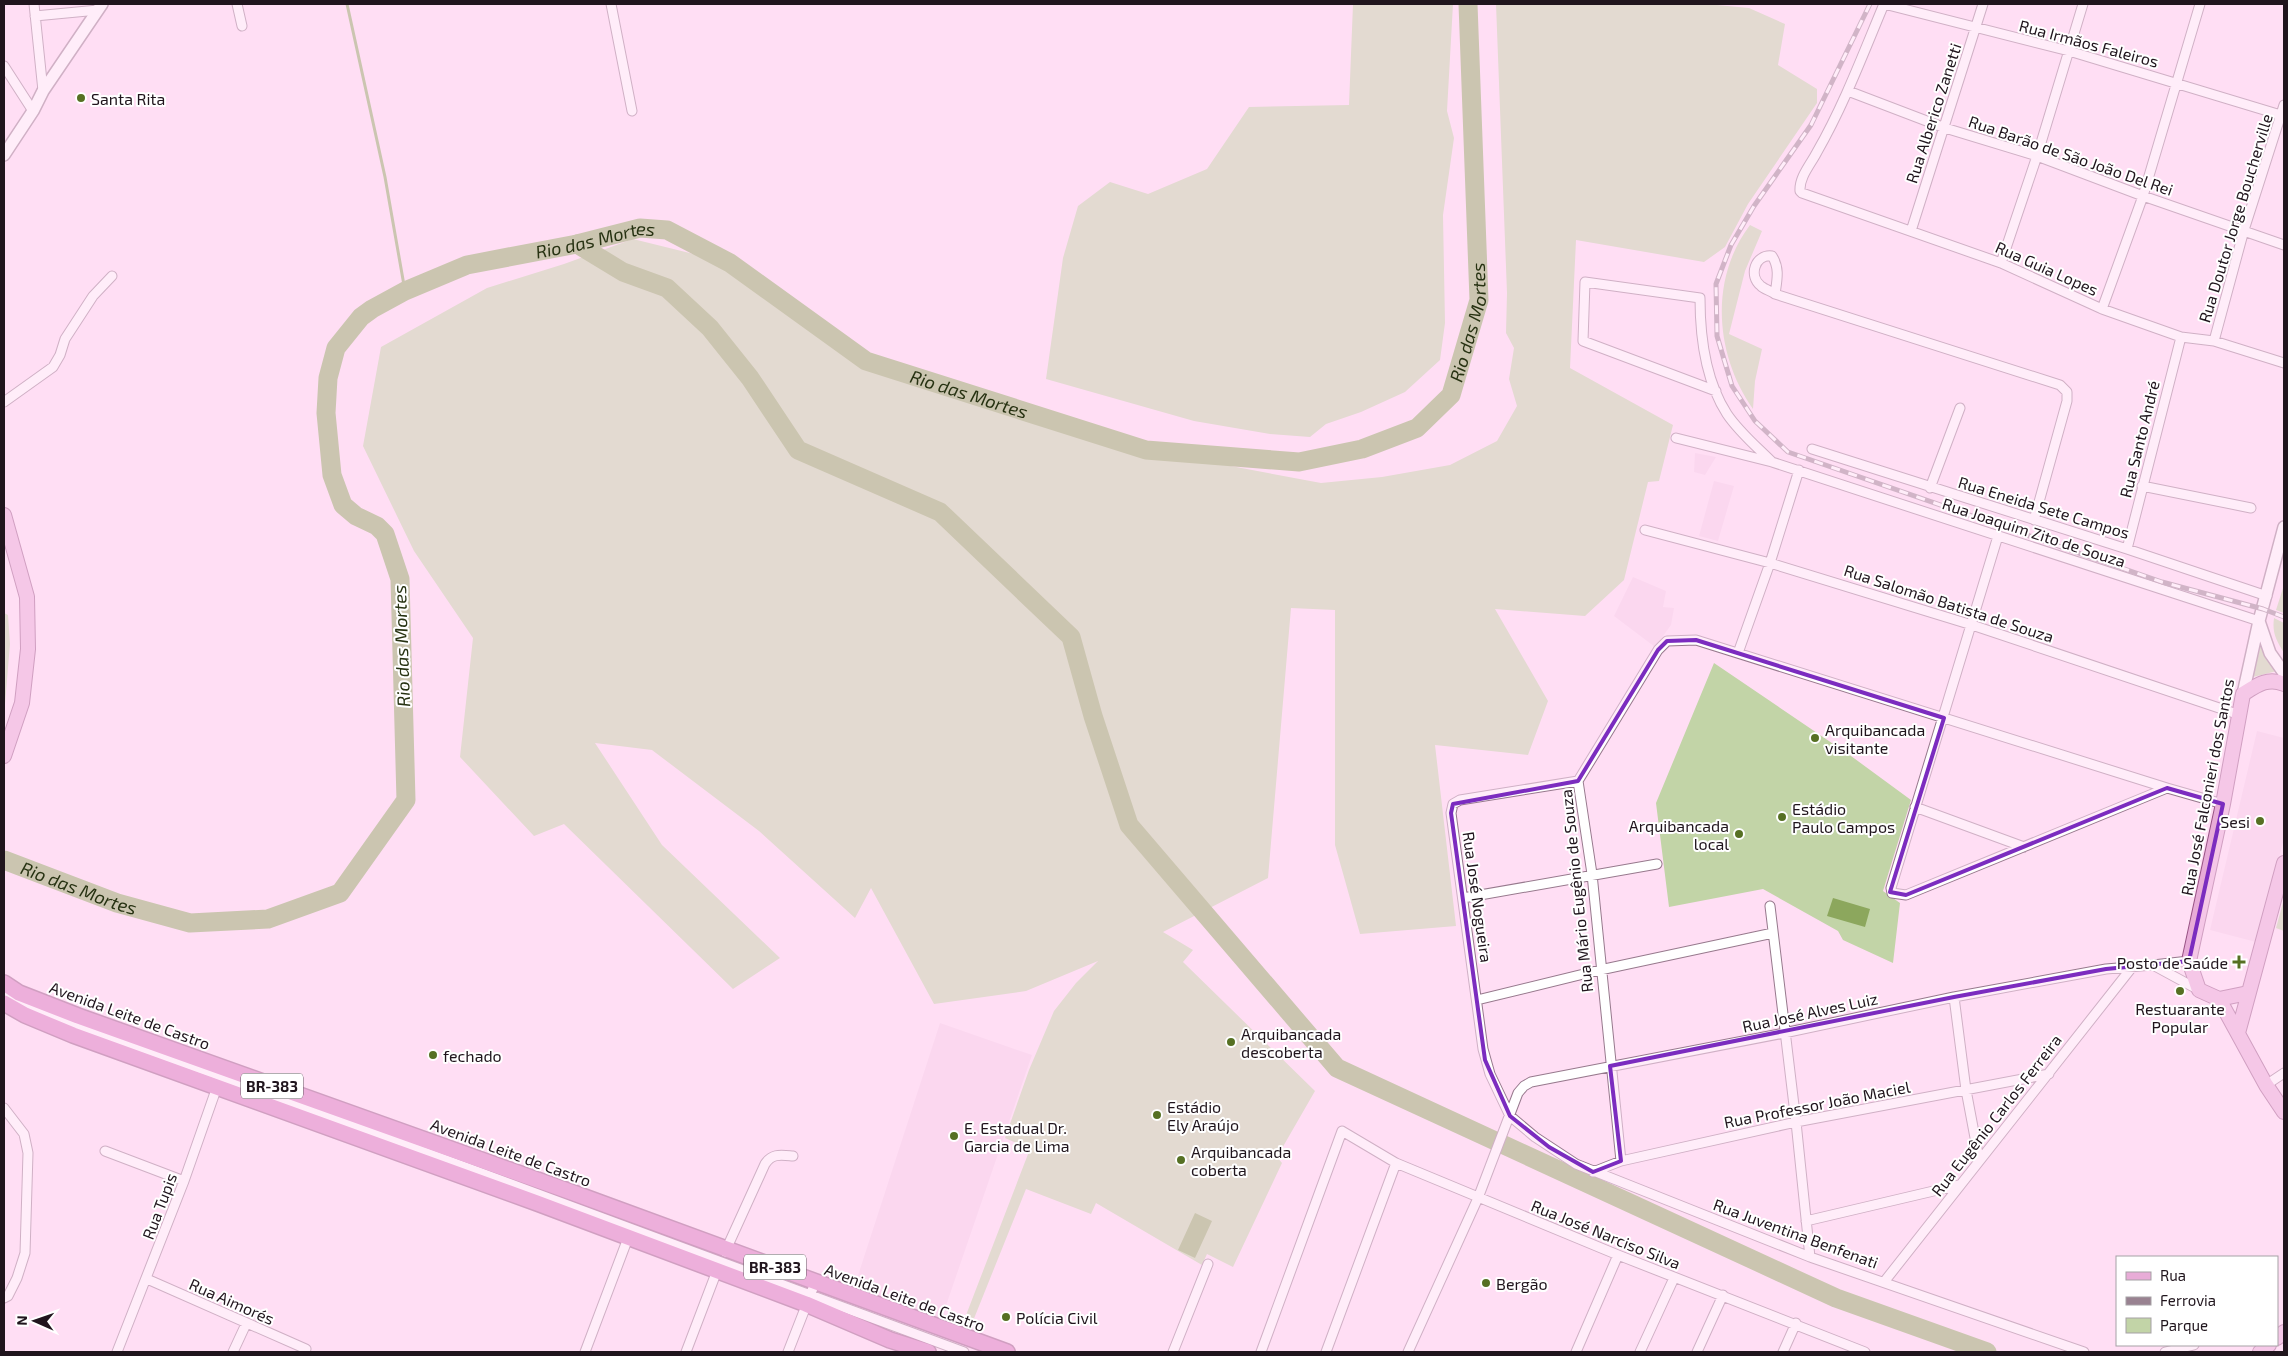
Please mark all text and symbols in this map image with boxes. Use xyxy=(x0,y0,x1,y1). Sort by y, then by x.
street label: Rua Irmãos Faleiros xyxy=(2017,15,2161,71)
street label: Rua Alberico Zanetti xyxy=(1901,41,1965,185)
place label: Santa Rita xyxy=(91,89,165,108)
marker: Santa Rita xyxy=(75,92,87,104)
street label: Rua Barão de São João Del Rei xyxy=(1966,111,2176,199)
street label: Rua Doutor Jorge Boucherville xyxy=(2194,111,2276,325)
water label: Rio das Mortes xyxy=(534,217,656,263)
street label: Rua Guia Lopes xyxy=(1993,237,2101,299)
water label: Rio das Mortes xyxy=(1444,262,1491,384)
water label: Rio das Mortes xyxy=(908,365,1031,423)
street label: Rua Santo André xyxy=(2115,378,2163,500)
street label: Rua Eneida Sete Campos xyxy=(1956,472,2132,542)
street label: Rua Joaquim Zito de Souza xyxy=(1940,493,2128,571)
street label: Rua Salomão Batista de Souza xyxy=(1842,560,2056,646)
water label: Rio das Mortes xyxy=(388,585,414,707)
street label: Rua José Falconieri dos Santos xyxy=(2177,677,2237,897)
place label: Arquibancada visitante xyxy=(1825,720,1925,757)
marker: Arquibancada visitante xyxy=(1809,732,1821,744)
street label: Rua Mário Eugênio de Souza xyxy=(1556,788,1596,994)
place label: Estádio Paulo Campos xyxy=(1792,799,1895,836)
marker: Estádio Paulo Campos xyxy=(1776,811,1788,823)
place label: Sesi xyxy=(2220,812,2250,831)
marker: Sesi xyxy=(2254,815,2266,827)
place label: Arquibancada local xyxy=(1629,816,1729,853)
marker: Arquibancada local xyxy=(1733,828,1745,840)
street label: Rua José Nogueira xyxy=(1459,830,1497,964)
water label: Rio das Mortes xyxy=(18,856,139,919)
place label: Posto de Saúde xyxy=(2117,953,2228,972)
marker: Posto de Saúde xyxy=(2232,955,2246,969)
street label: Avenida Leite de Castro xyxy=(47,977,213,1053)
marker: Restuarante Popular xyxy=(2174,985,2186,997)
street label: Rua José Alves Luiz xyxy=(1741,988,1879,1036)
place label: Restuarante Popular xyxy=(2135,999,2225,1036)
place label: Arquibancada descoberta xyxy=(1241,1024,1341,1061)
street label: Rua Eugênio Carlos Ferreira xyxy=(1927,1030,2065,1200)
marker: Arquibancada descoberta xyxy=(1225,1036,1237,1048)
place label: fechado xyxy=(443,1046,502,1065)
marker: fechado xyxy=(427,1049,439,1061)
road number: BR-383 xyxy=(241,1074,303,1098)
street label: Rua Professor João Maciel xyxy=(1722,1077,1912,1131)
place label: Estádio Ely Araújo xyxy=(1167,1097,1239,1135)
marker: Estádio Ely Araújo xyxy=(1151,1109,1163,1121)
street label: Avenida Leite de Castro xyxy=(428,1114,594,1190)
place label: E. Estadual Dr. Garcia de Lima xyxy=(964,1118,1070,1155)
marker: E. Estadual Dr. Garcia de Lima xyxy=(948,1130,960,1142)
place label: Arquibancada coberta xyxy=(1191,1142,1291,1179)
marker: Arquibancada coberta xyxy=(1175,1154,1187,1166)
street label: Rua Tupis xyxy=(138,1170,180,1242)
street label: Rua Juventina Benfenati xyxy=(1711,1194,1881,1272)
street label: Rua José Narciso Silva xyxy=(1529,1195,1683,1273)
road number: BR-383 xyxy=(744,1254,806,1280)
legend xyxy=(2116,1256,2278,1346)
street label: Avenida Leite de Castro xyxy=(822,1259,988,1335)
text: Rua xyxy=(2160,1266,2186,1284)
street label: Rua Aimorés xyxy=(187,1274,277,1328)
place label: Bergão xyxy=(1496,1274,1548,1293)
marker: Bergão xyxy=(1480,1277,1492,1289)
text: Ferrovia xyxy=(2160,1291,2216,1309)
north arrow xyxy=(10,1296,60,1346)
place label: Polícia Civil xyxy=(1016,1308,1098,1327)
marker: Polícia Civil xyxy=(1000,1311,1012,1323)
text: N xyxy=(13,1315,30,1326)
text: Parque xyxy=(2160,1316,2208,1334)

